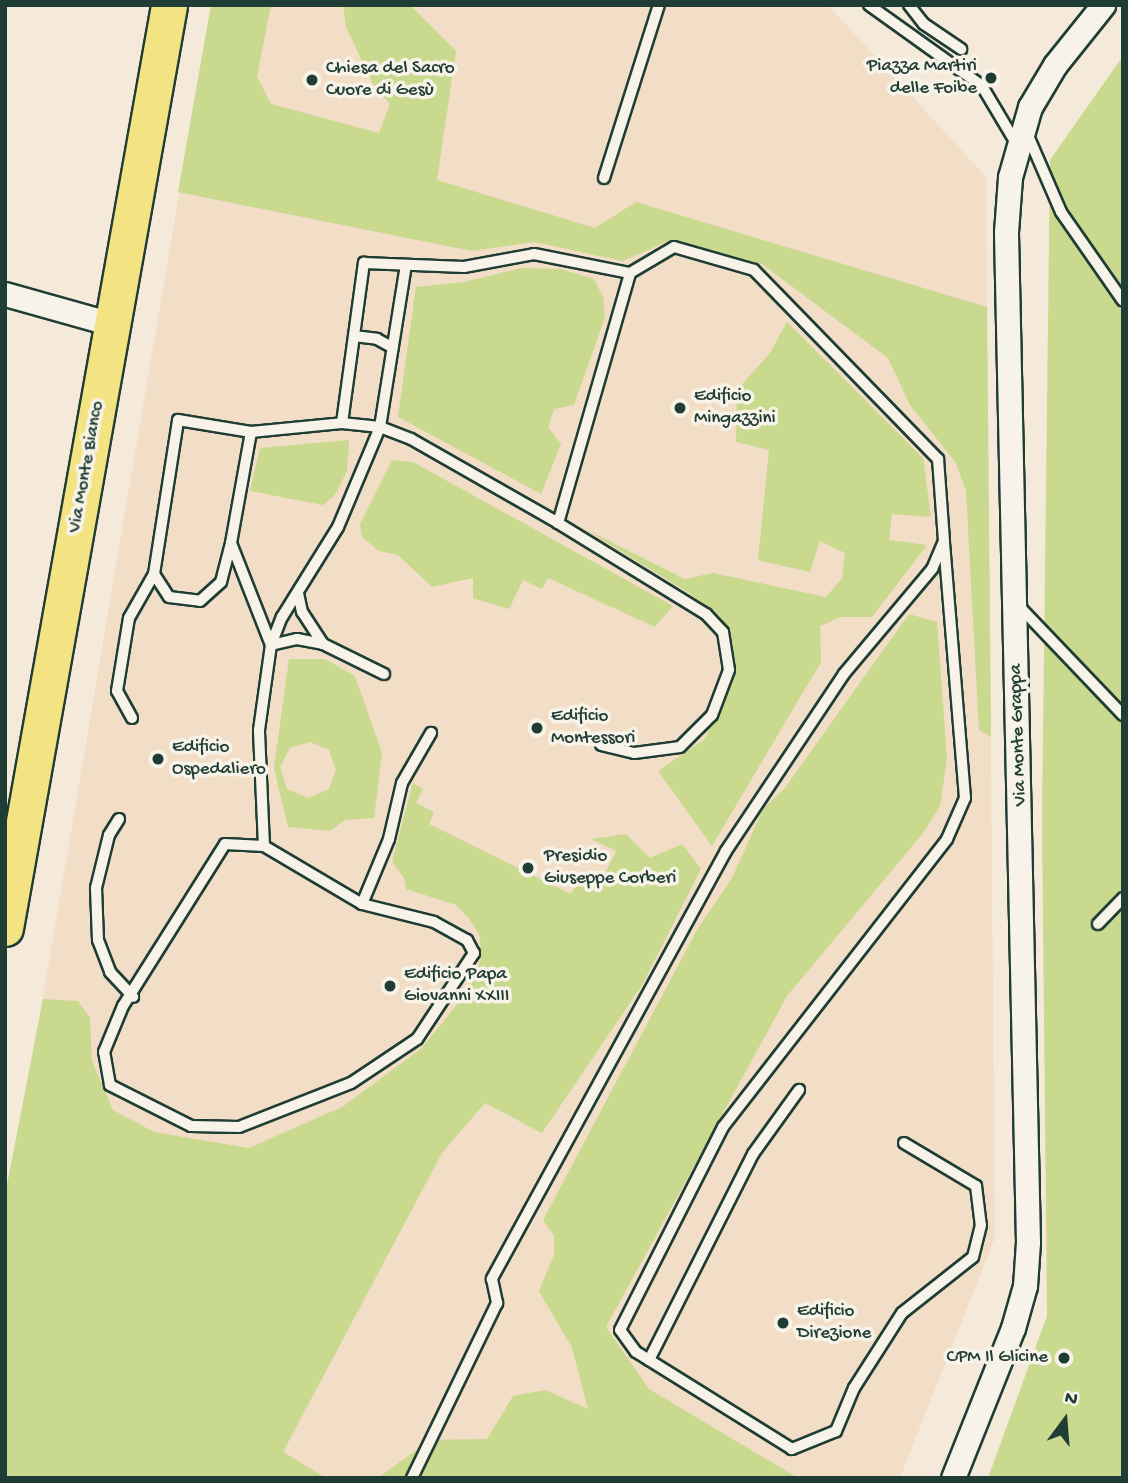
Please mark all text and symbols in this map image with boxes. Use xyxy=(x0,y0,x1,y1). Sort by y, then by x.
place label: Piazza Martiri delle Foibe xyxy=(867,56,977,100)
place label: Chiesa del Sacro Cuore di Gesù xyxy=(326,58,455,102)
marker: Piazza Martiri delle Foibe xyxy=(983,70,999,86)
marker: Chiesa del Sacro Cuore di Gesù xyxy=(304,72,320,88)
place label: Edificio Mingazzini xyxy=(694,386,776,430)
street label: Via Monte Bianco xyxy=(64,399,110,535)
marker: Edificio Mingazzini xyxy=(672,400,688,416)
street label: Via Monte Grappa xyxy=(1005,663,1033,807)
place label: Edificio Montessori xyxy=(551,706,635,750)
marker: Edificio Montessori xyxy=(529,720,545,736)
place label: Edificio Ospedaliero xyxy=(172,737,266,781)
marker: Edificio Ospedaliero xyxy=(150,751,166,767)
place label: Presidio Giuseppe Corberi xyxy=(544,846,676,890)
marker: Presidio Giuseppe Corberi xyxy=(518,858,538,878)
place label: Edificio Papa Giovanni XXIII xyxy=(404,964,509,1008)
marker: Edificio Papa Giovanni XXIII xyxy=(382,978,398,994)
place label: Edificio Direzione xyxy=(797,1301,871,1345)
marker: Edificio Direzione xyxy=(775,1315,791,1331)
place label: CPM Il Glicine xyxy=(947,1347,1048,1369)
marker: CPM Il Glicine xyxy=(1054,1348,1074,1368)
north arrow xyxy=(1030,1385,1100,1455)
text: N xyxy=(1062,1387,1080,1412)

